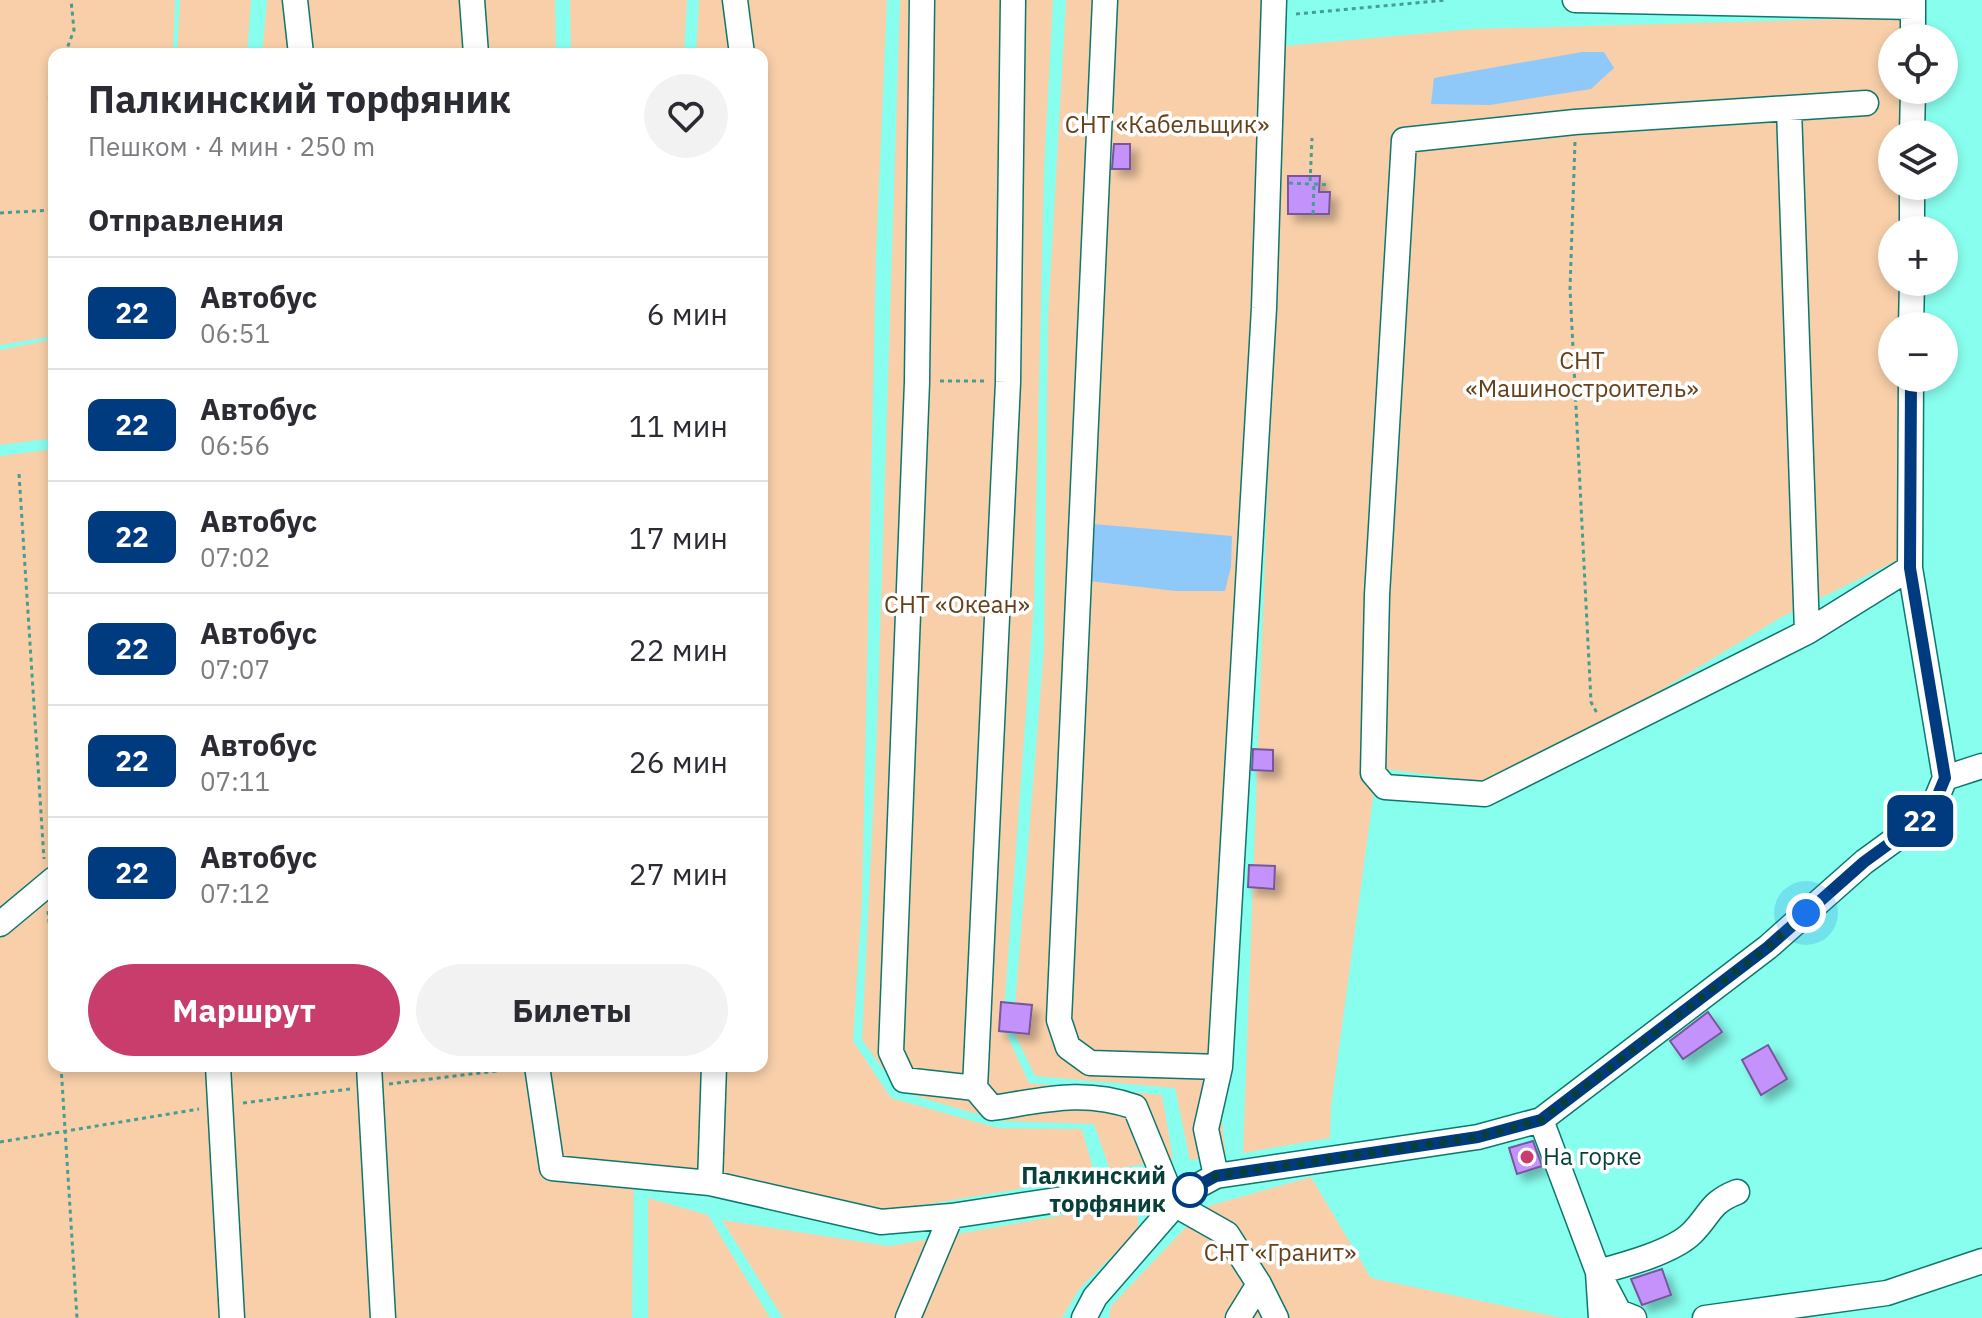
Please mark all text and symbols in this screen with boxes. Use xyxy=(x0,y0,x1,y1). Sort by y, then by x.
map controls xyxy=(1878,24,1958,392)
button: locate xyxy=(1878,24,1958,104)
text: Палкинский торфяник xyxy=(88,74,511,123)
button: heart xyxy=(644,74,728,158)
park label: СНТ «Кабельщик» xyxy=(1065,108,1269,140)
button: layers xyxy=(1878,120,1958,200)
text: Пешком · 4 мин · 250 m xyxy=(88,129,375,163)
text: Отправления xyxy=(88,200,284,239)
button: + xyxy=(1878,216,1958,296)
text: Автобус xyxy=(200,277,317,316)
text: 22 xyxy=(115,294,149,331)
text: 6 мин xyxy=(647,294,728,333)
button: − xyxy=(1878,312,1958,392)
text: 06:51 xyxy=(200,316,270,350)
park label: СНТ «Машиностроитель» xyxy=(1466,344,1698,404)
text: Автобус xyxy=(200,389,317,428)
text: 22 xyxy=(115,406,149,443)
text: 11 мин xyxy=(629,406,728,445)
text: 06:56 xyxy=(200,428,270,462)
text: Автобус xyxy=(200,501,317,540)
text: 22 xyxy=(115,518,149,555)
text: 17 мин xyxy=(629,518,728,557)
text: 07:02 xyxy=(200,540,270,574)
park label: СНТ «Океан» xyxy=(884,588,1030,620)
text: Автобус xyxy=(200,613,317,652)
text: 22 xyxy=(115,630,149,667)
text: 22 мин xyxy=(629,630,728,669)
text: 07:07 xyxy=(200,652,270,686)
text: Автобус xyxy=(200,725,317,764)
text: 22 xyxy=(115,742,149,779)
text: 26 мин xyxy=(629,742,728,781)
text: 07:11 xyxy=(200,764,270,798)
line badge: 22 xyxy=(1884,795,1956,847)
text: 22 xyxy=(1903,802,1937,839)
text: Автобус xyxy=(200,837,317,876)
text: 22 xyxy=(115,854,149,891)
text: 27 мин xyxy=(629,854,728,893)
text: 07:12 xyxy=(200,876,270,910)
your location xyxy=(1786,893,1826,933)
button: Маршрут xyxy=(88,964,400,1056)
button: Билеты xyxy=(416,964,728,1056)
place label: На горке xyxy=(1543,1140,1642,1172)
marker: На горке xyxy=(1518,1148,1536,1166)
place label: Палкинский торфяник xyxy=(1021,1159,1166,1219)
marker: Палкинский торфяник xyxy=(1173,1173,1207,1207)
park label: СНТ «Гранит» xyxy=(1204,1236,1356,1268)

